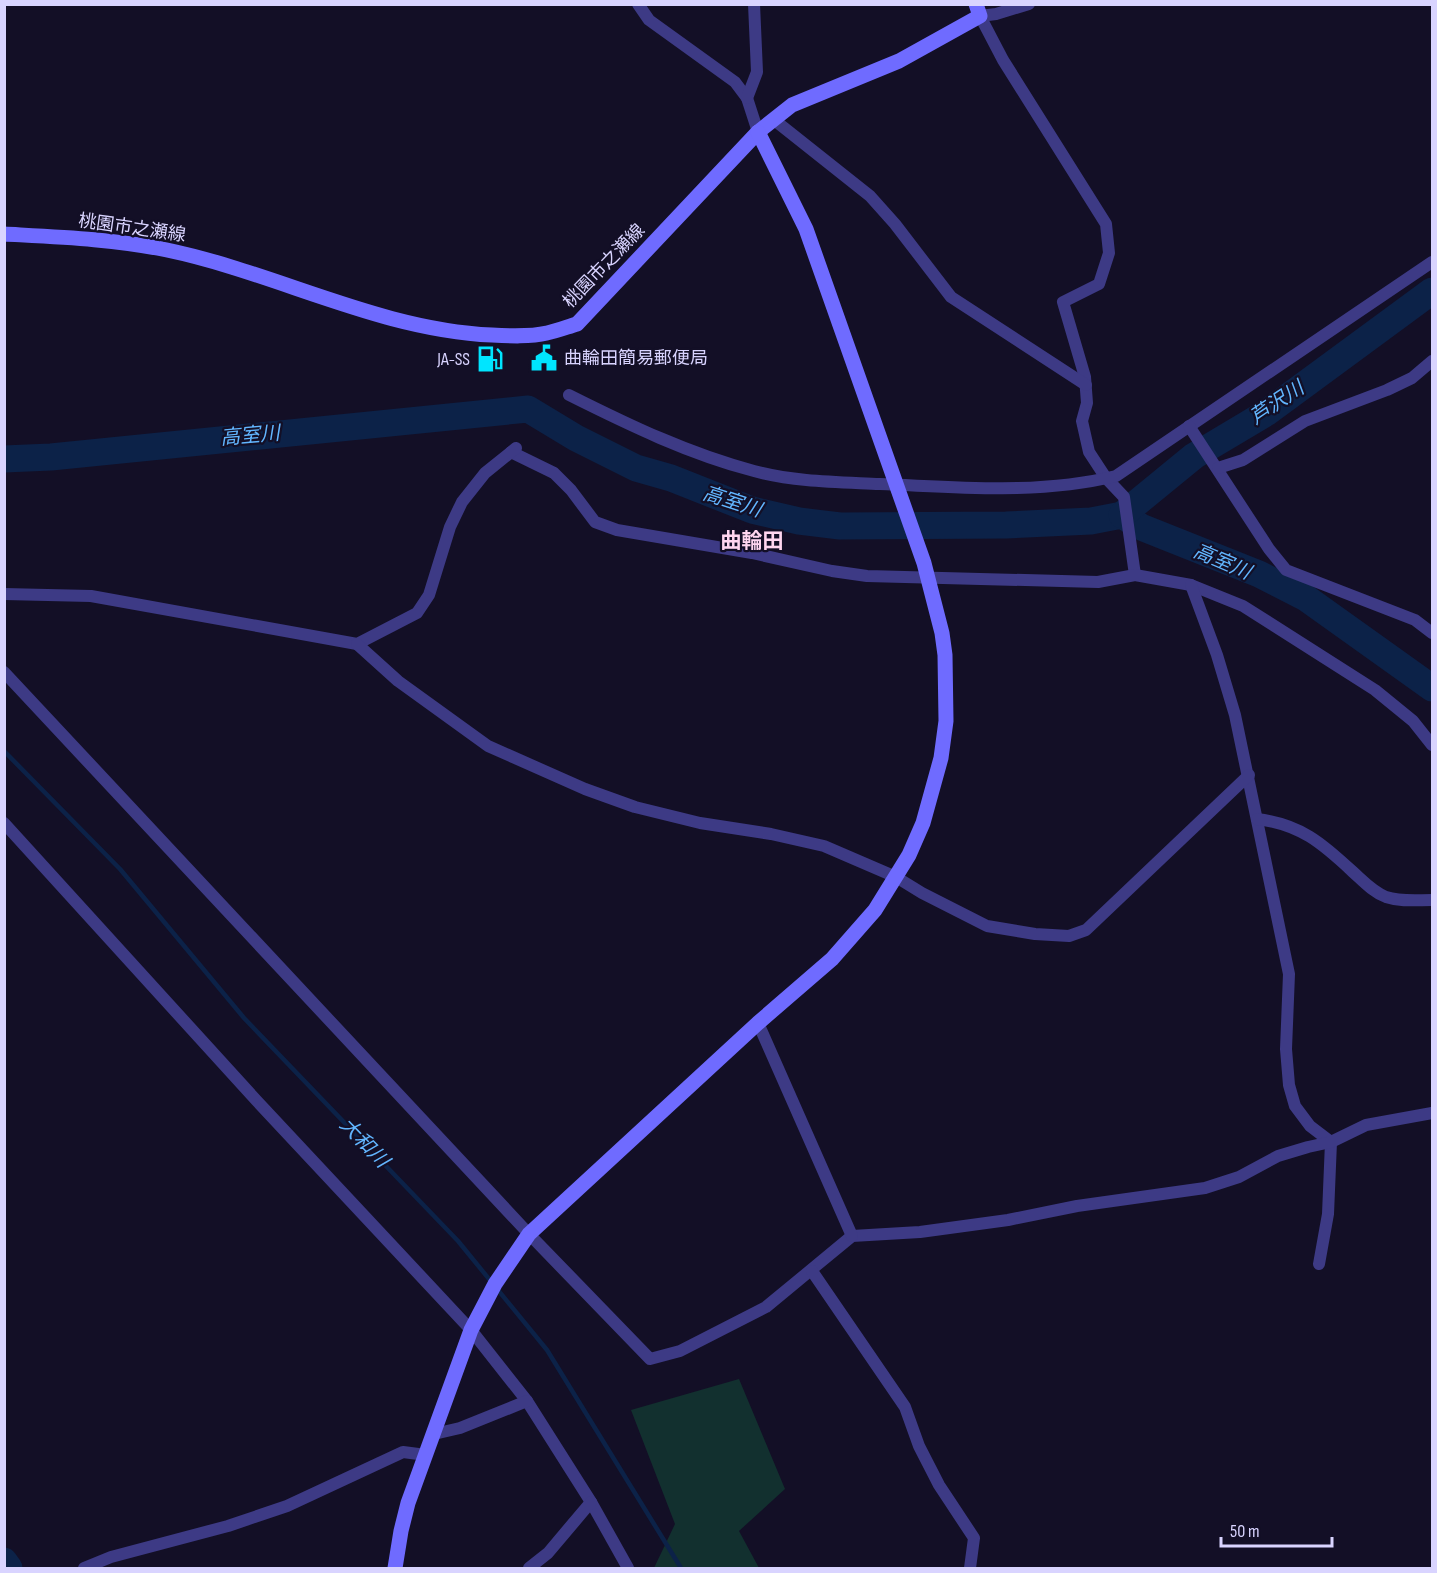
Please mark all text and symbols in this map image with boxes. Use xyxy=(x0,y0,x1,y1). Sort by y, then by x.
street label: 桃園市之瀬線 xyxy=(77,210,187,246)
street label: 桃園市之瀬線 xyxy=(559,220,649,312)
public building icon: 曲輪田簡易郵便局 xyxy=(529,343,559,373)
fuel station icon: JA-SS xyxy=(475,344,505,374)
place label: 曲輪田簡易郵便局 xyxy=(564,348,708,369)
place label: JA-SS xyxy=(436,349,470,370)
water label: 芦沢川 xyxy=(1245,375,1310,430)
water label: 高室川 xyxy=(219,421,283,451)
water label: 高室川 xyxy=(700,481,766,523)
district label: 曲輪田 xyxy=(721,529,784,554)
water label: 高室川 xyxy=(1190,539,1256,586)
water label: 大和川 xyxy=(335,1113,395,1174)
scale bar xyxy=(1221,1510,1332,1548)
text: 50 m xyxy=(1230,1521,1260,1542)

